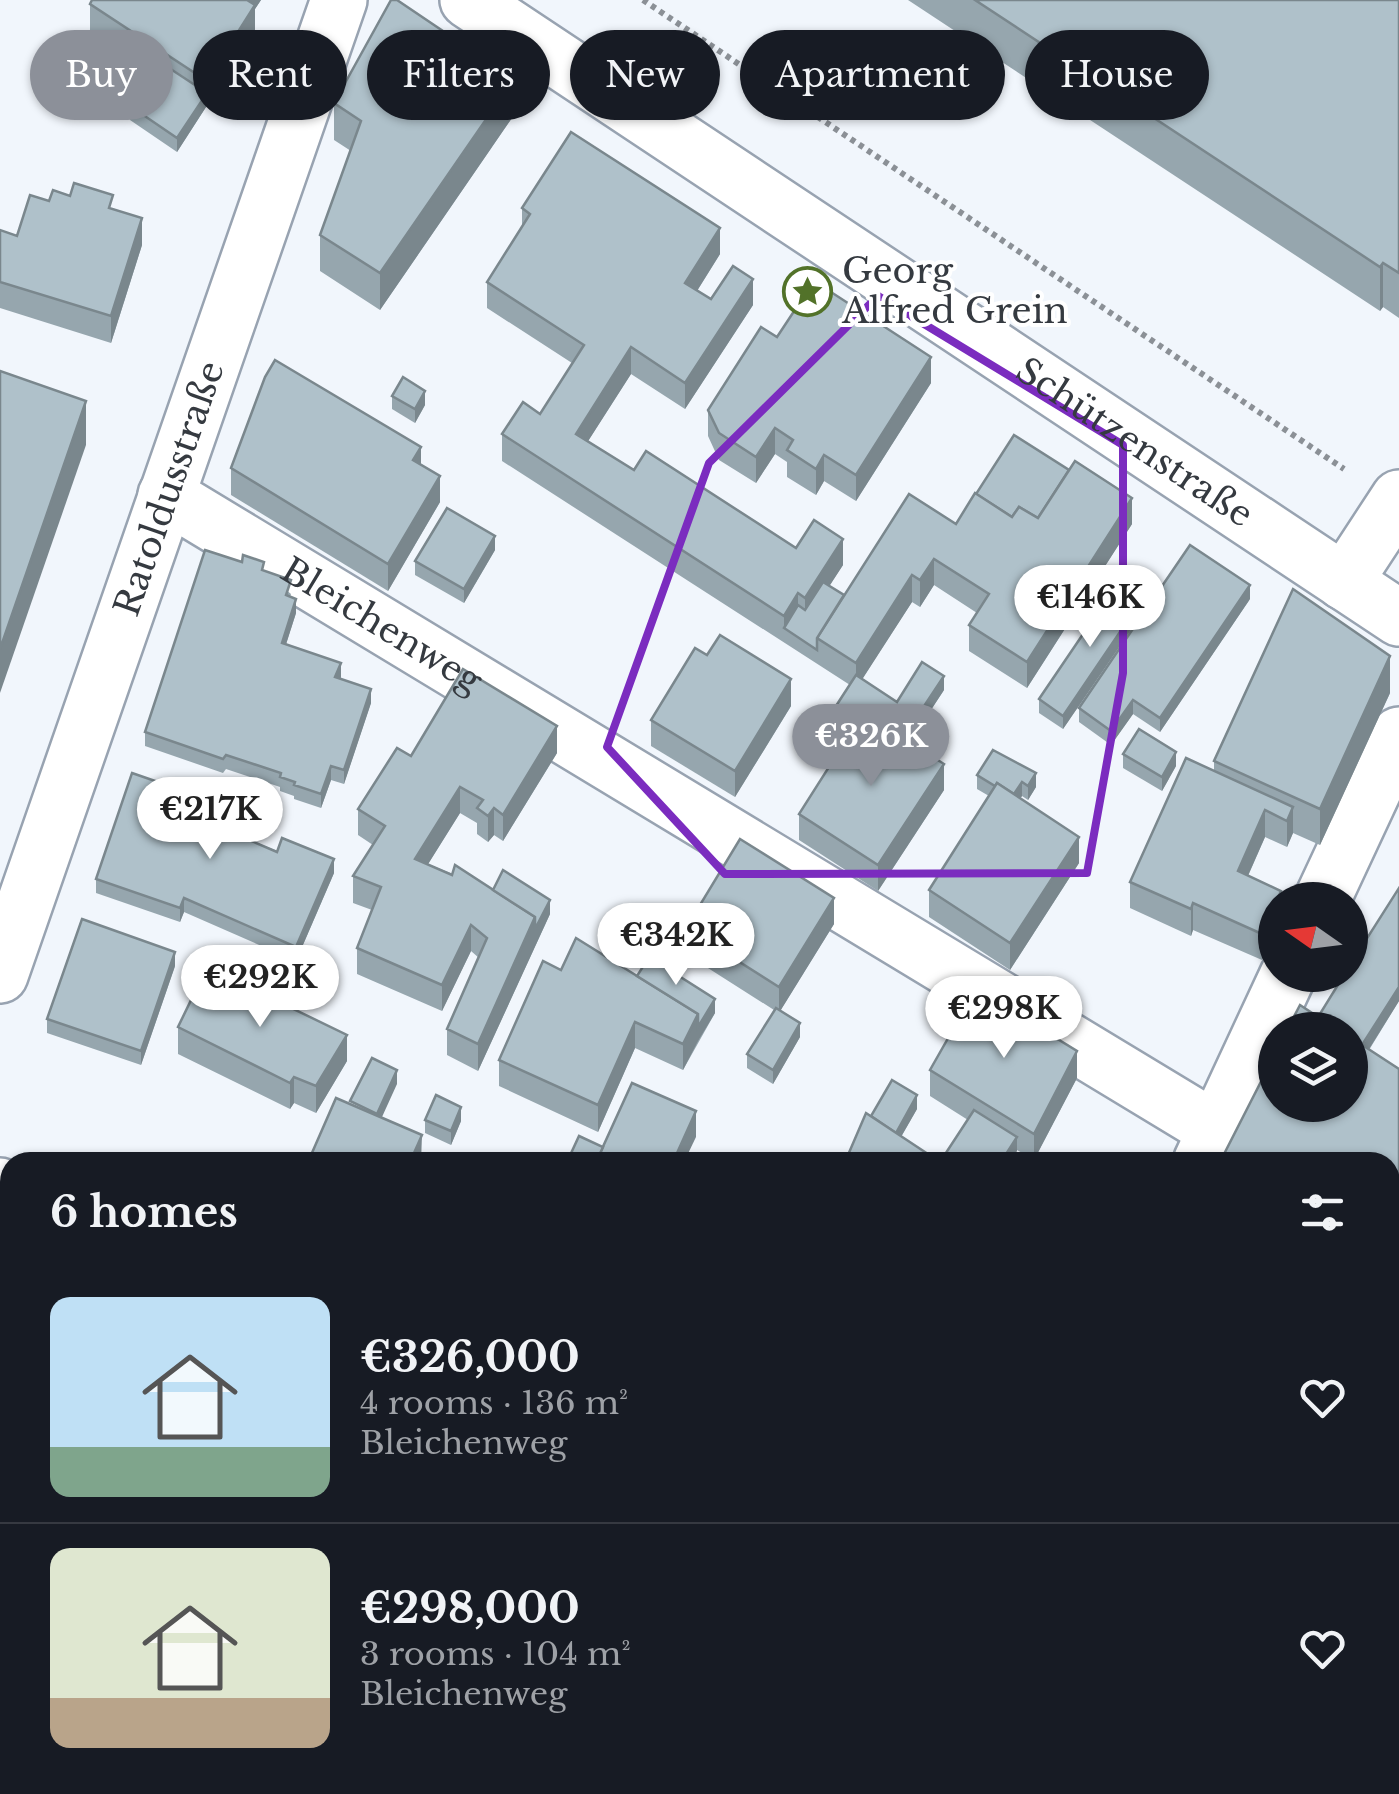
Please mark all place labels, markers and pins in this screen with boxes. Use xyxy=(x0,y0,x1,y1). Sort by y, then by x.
place label: Georg Alfred Grein xyxy=(841,249,1068,332)
place icon: Georg Alfred Grein xyxy=(781,265,833,317)
pin: €146K xyxy=(1020,565,1160,650)
pin: €326K xyxy=(801,704,941,789)
pin: €217K xyxy=(140,777,280,862)
pin: €342K xyxy=(606,903,746,988)
pin: €292K xyxy=(190,945,330,1030)
pin: €298K xyxy=(934,976,1074,1061)

